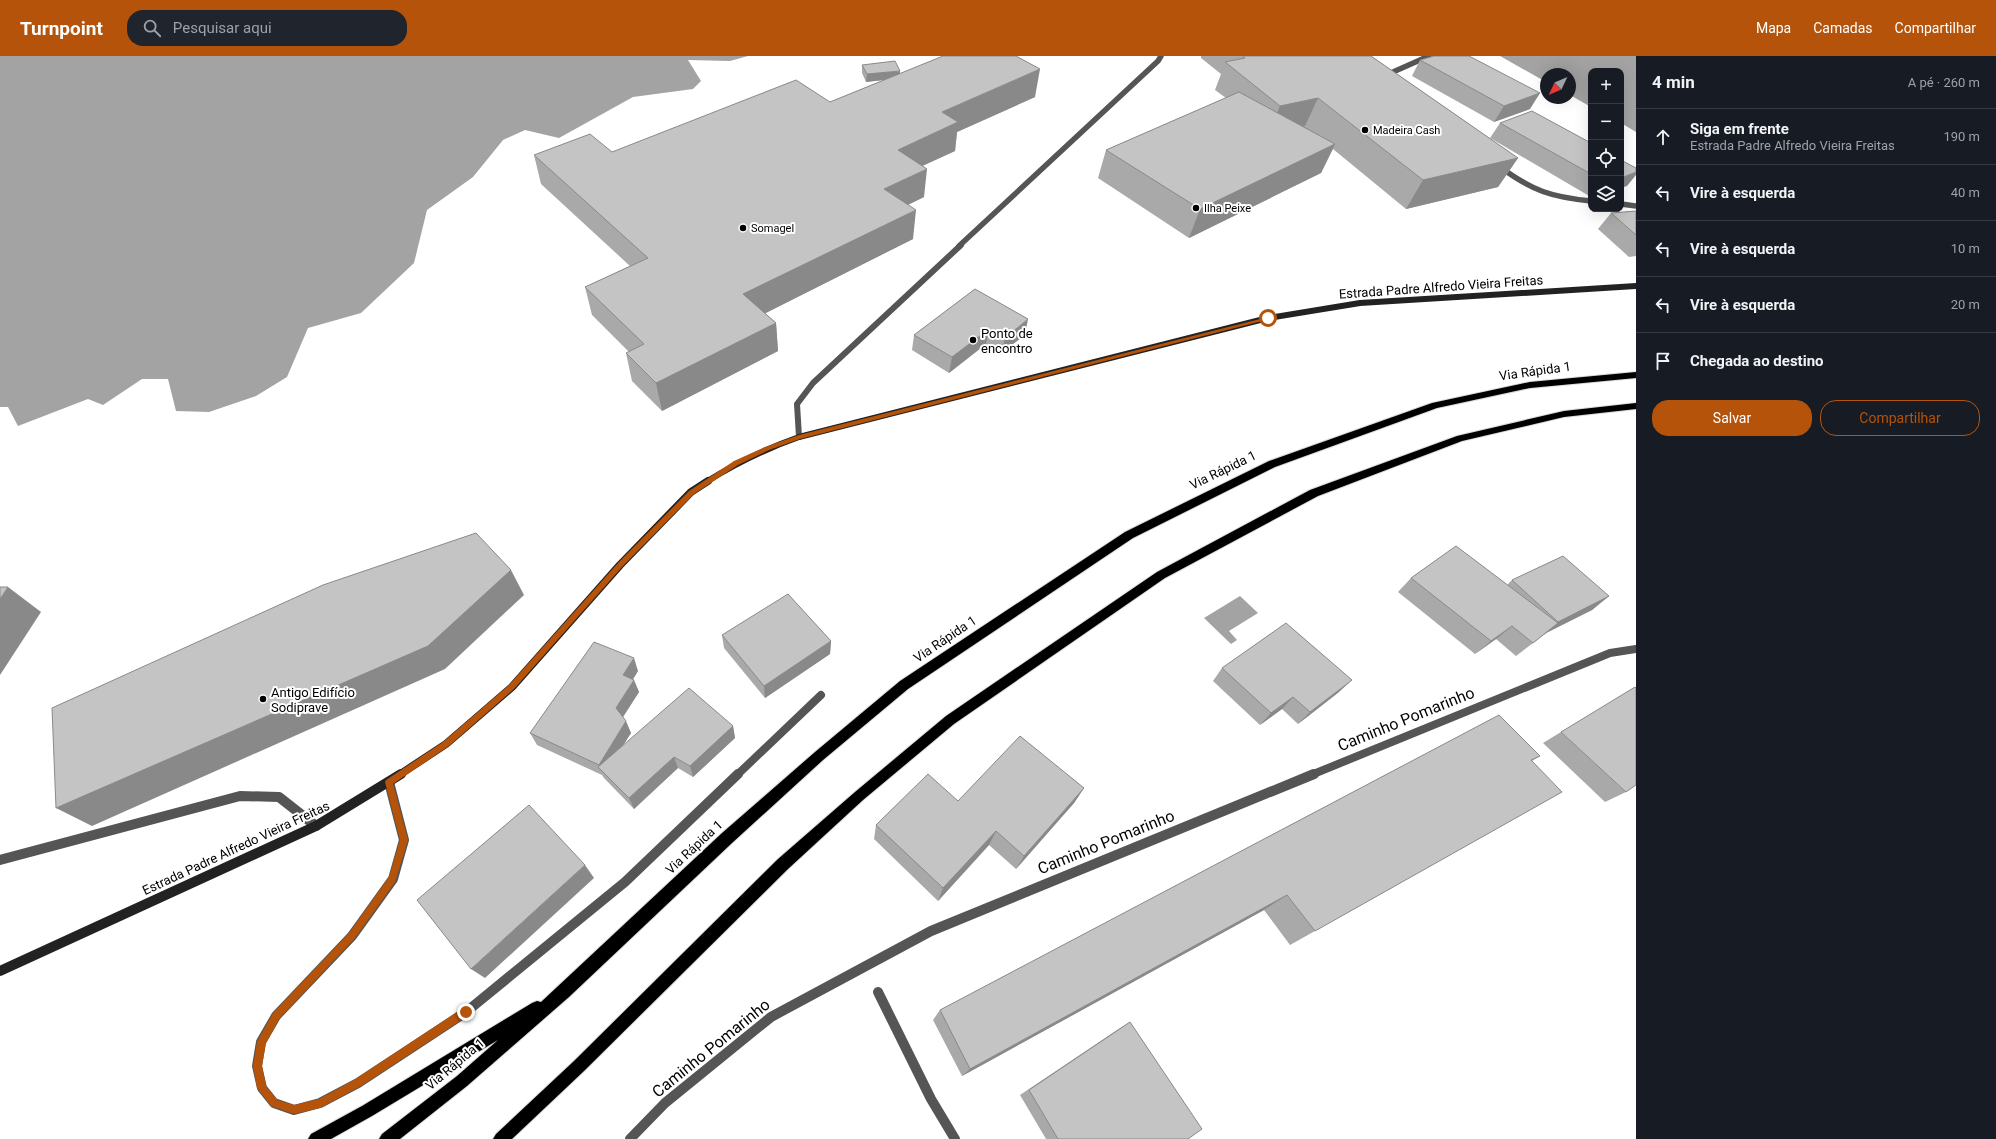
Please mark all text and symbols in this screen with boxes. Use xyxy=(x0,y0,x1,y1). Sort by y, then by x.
search box xyxy=(127,10,407,46)
text: Turnpoint xyxy=(20,17,103,40)
icon: search xyxy=(141,17,163,39)
text: Pesquisar aqui xyxy=(173,19,272,37)
text: Mapa xyxy=(1756,20,1791,36)
text: Camadas xyxy=(1813,20,1873,36)
text: Compartilhar xyxy=(1895,20,1976,36)
north arrow xyxy=(1540,68,1576,104)
map controls xyxy=(1588,68,1624,212)
button: + xyxy=(1588,68,1624,104)
text: 4 min xyxy=(1652,72,1695,92)
text: A pé · 260 m xyxy=(1908,75,1980,90)
button: − xyxy=(1588,104,1624,140)
text: Siga em frente xyxy=(1690,120,1789,138)
place label: Madeira Cash xyxy=(1373,124,1440,137)
marker: Madeira Cash xyxy=(1360,125,1370,135)
icon: ahead xyxy=(1652,126,1674,148)
text: 190 m xyxy=(1943,129,1980,144)
text: Estrada Padre Alfredo Vieira Freitas xyxy=(1690,138,1895,153)
button: locate xyxy=(1588,140,1624,176)
button: layers xyxy=(1588,176,1624,212)
icon: left xyxy=(1652,182,1674,204)
text: Vire à esquerda xyxy=(1690,184,1795,202)
text: 40 m xyxy=(1951,185,1980,200)
place label: Ilha Peixe xyxy=(1204,202,1251,215)
marker: Ilha Peixe xyxy=(1191,203,1201,213)
place label: Somagel xyxy=(751,222,794,235)
marker: Somagel xyxy=(738,223,748,233)
icon: left xyxy=(1652,238,1674,260)
text: Vire à esquerda xyxy=(1690,240,1795,258)
text: 10 m xyxy=(1951,241,1980,256)
street label: Estrada Padre Alfredo Vieira Freitas xyxy=(1338,272,1544,302)
icon: left xyxy=(1652,294,1674,316)
text: Vire à esquerda xyxy=(1690,296,1795,314)
text: 20 m xyxy=(1951,297,1980,312)
route start xyxy=(1259,309,1277,327)
place label: Ponto de encontro xyxy=(981,326,1033,356)
marker: Ponto de encontro xyxy=(968,335,978,345)
icon: arrive xyxy=(1652,350,1674,372)
text: Chegada ao destino xyxy=(1690,352,1824,370)
street label: Via Rápida 1 xyxy=(1498,359,1572,383)
button: Salvar xyxy=(1652,400,1812,436)
button: Compartilhar xyxy=(1820,400,1980,436)
street label: Via Rápida 1 xyxy=(1187,447,1259,493)
street label: Via Rápida 1 xyxy=(911,613,979,665)
street label: Caminho Pomarinho xyxy=(1335,683,1477,755)
place label: Antigo Edifício Sodiprave xyxy=(271,685,355,715)
marker: Antigo Edifício Sodiprave xyxy=(258,694,268,704)
street label: Estrada Padre Alfredo Vieira Freitas xyxy=(140,798,332,898)
street label: Caminho Pomarinho xyxy=(1035,806,1177,878)
street label: Via Rápida 1 xyxy=(662,817,726,877)
street label: Caminho Pomarinho xyxy=(648,995,774,1101)
route end xyxy=(457,1003,475,1021)
street label: Via Rápida 1 xyxy=(423,1035,487,1093)

